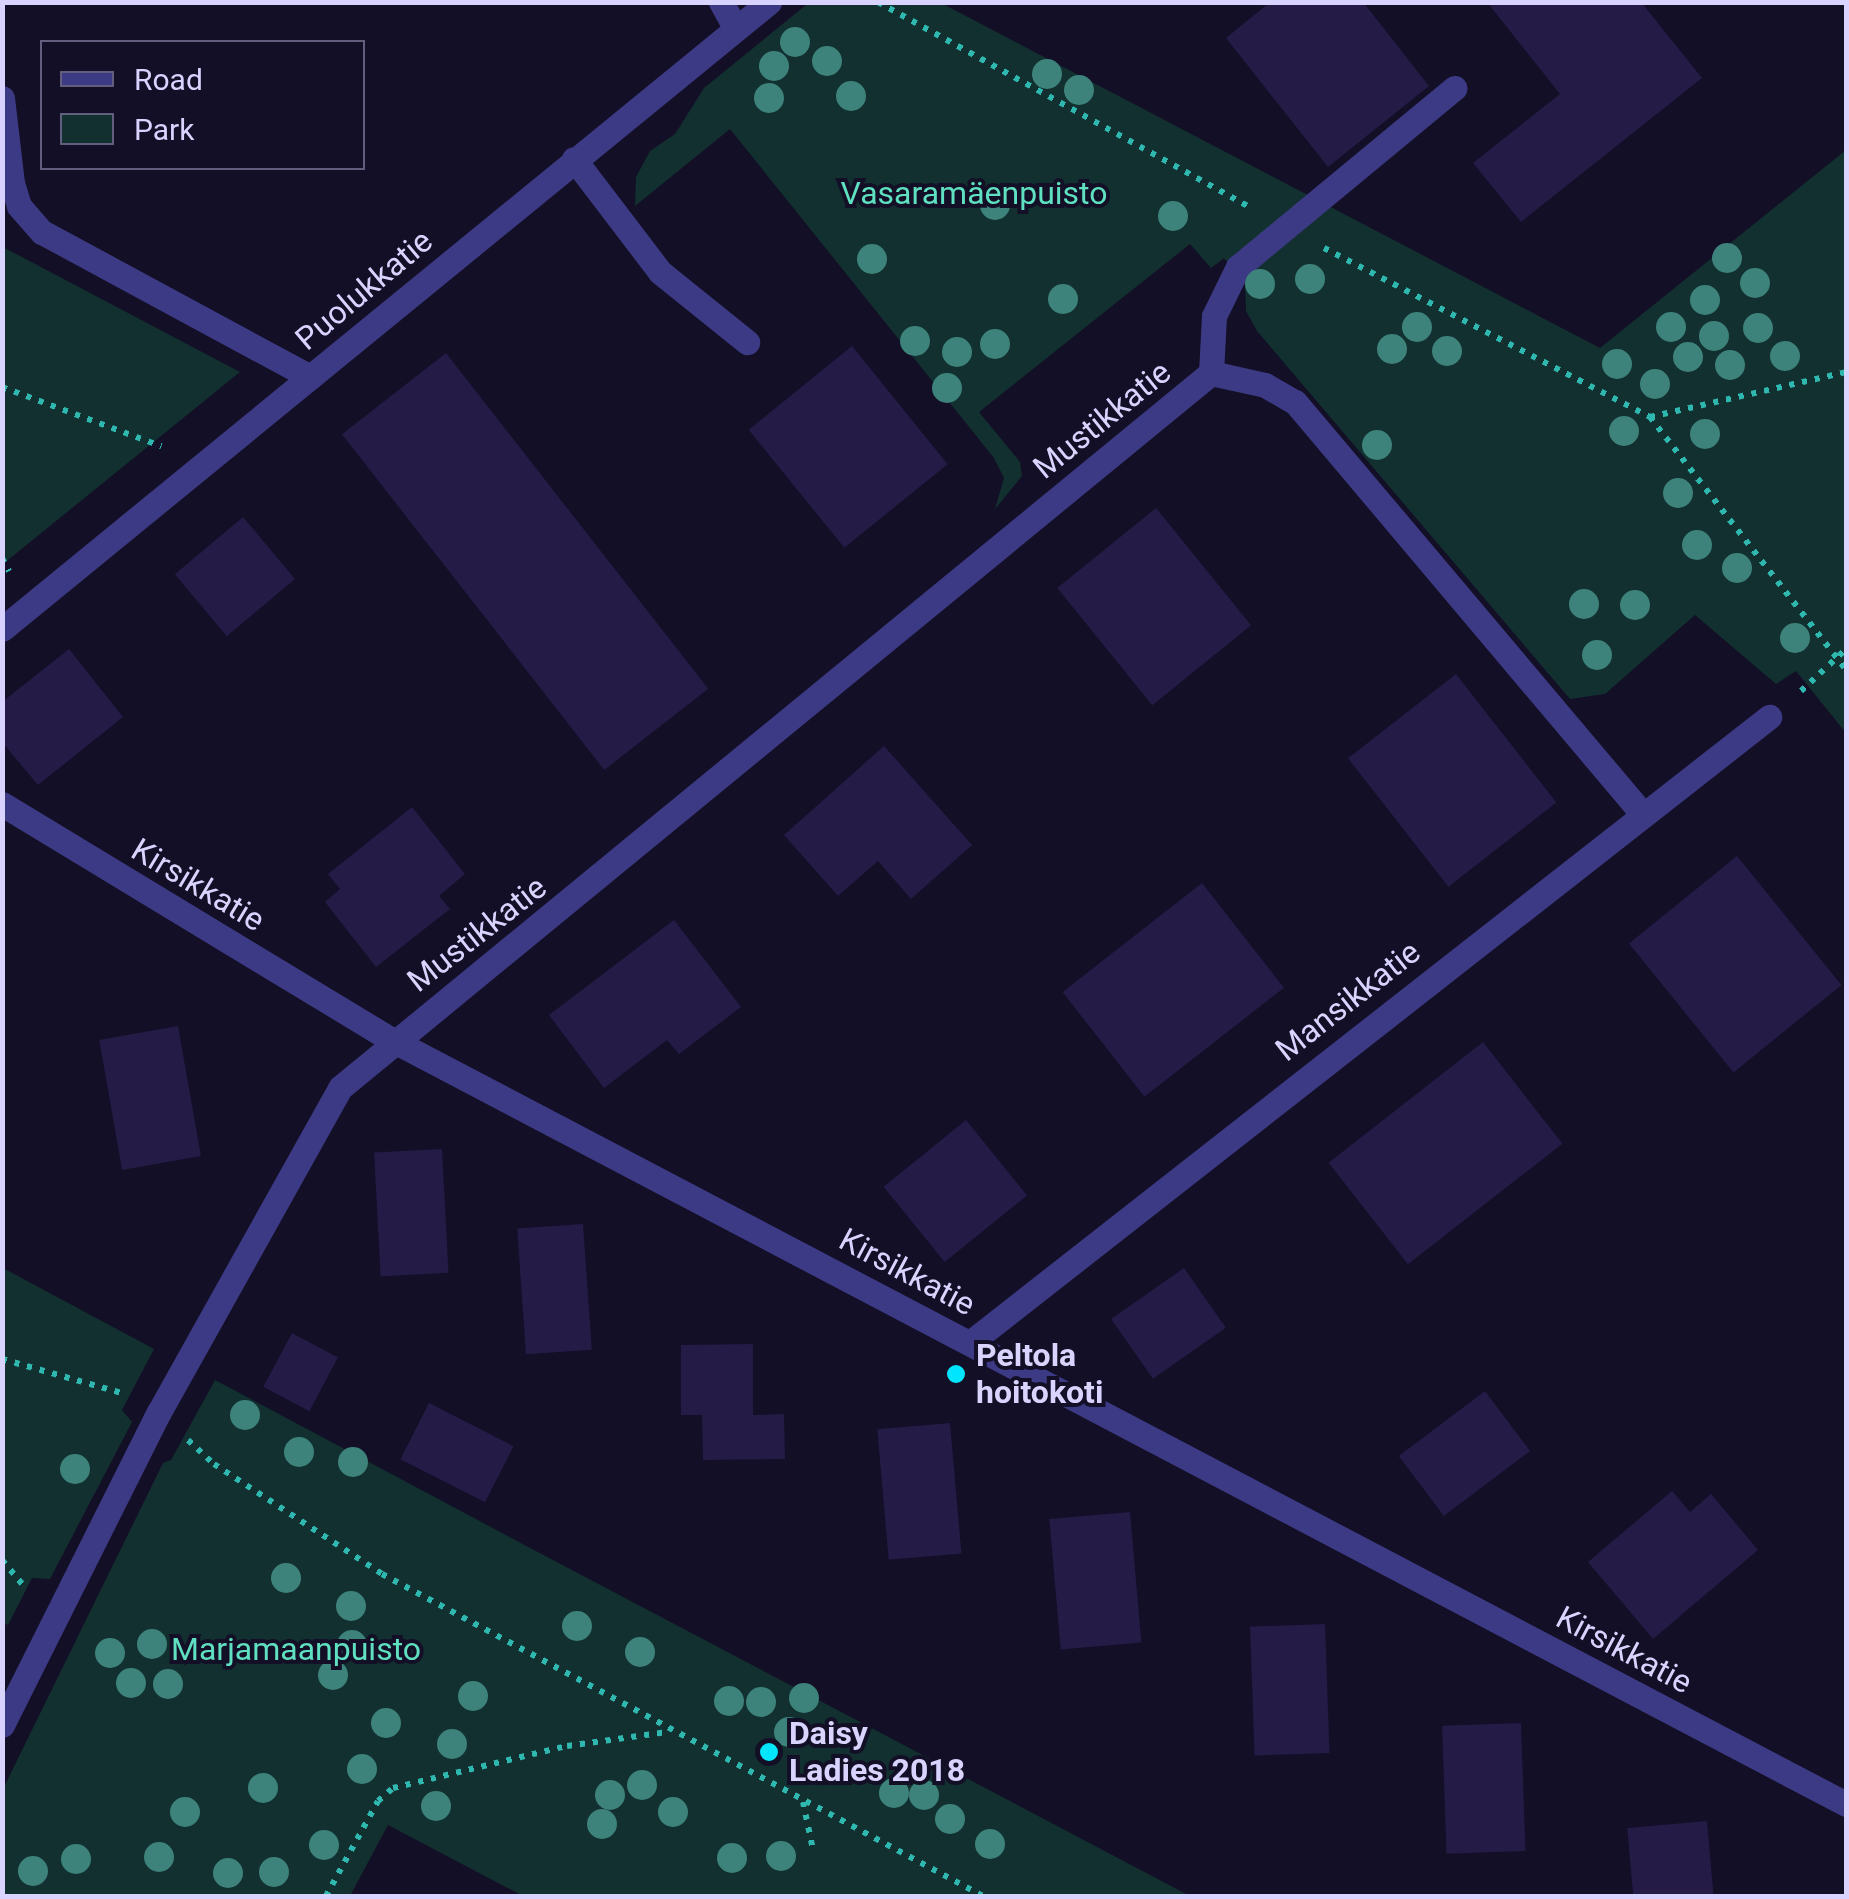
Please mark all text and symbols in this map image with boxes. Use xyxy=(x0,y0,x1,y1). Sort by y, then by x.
legend xyxy=(40,40,365,170)
text: Road xyxy=(134,62,203,97)
text: Park xyxy=(134,112,194,147)
park label: Vasaramäenpuisto xyxy=(840,174,1108,212)
street label: Puolukkatie xyxy=(288,222,440,358)
street label: Mustikkatie xyxy=(1026,353,1178,487)
street label: Kirsikkatie xyxy=(125,830,271,940)
street label: Mustikkatie xyxy=(400,868,554,1000)
street label: Mansikkatie xyxy=(1268,933,1428,1069)
street label: Kirsikkatie xyxy=(833,1220,981,1324)
place label: Peltola hoitokoti xyxy=(976,1337,1103,1412)
marker: Peltola hoitokoti xyxy=(945,1363,967,1385)
street label: Kirsikkatie xyxy=(1550,1598,1698,1702)
park label: Marjamaanpuisto xyxy=(171,1630,421,1668)
place label: Daisy Ladies 2018 xyxy=(789,1715,965,1790)
marker: Daisy Ladies 2018 xyxy=(758,1741,780,1763)

